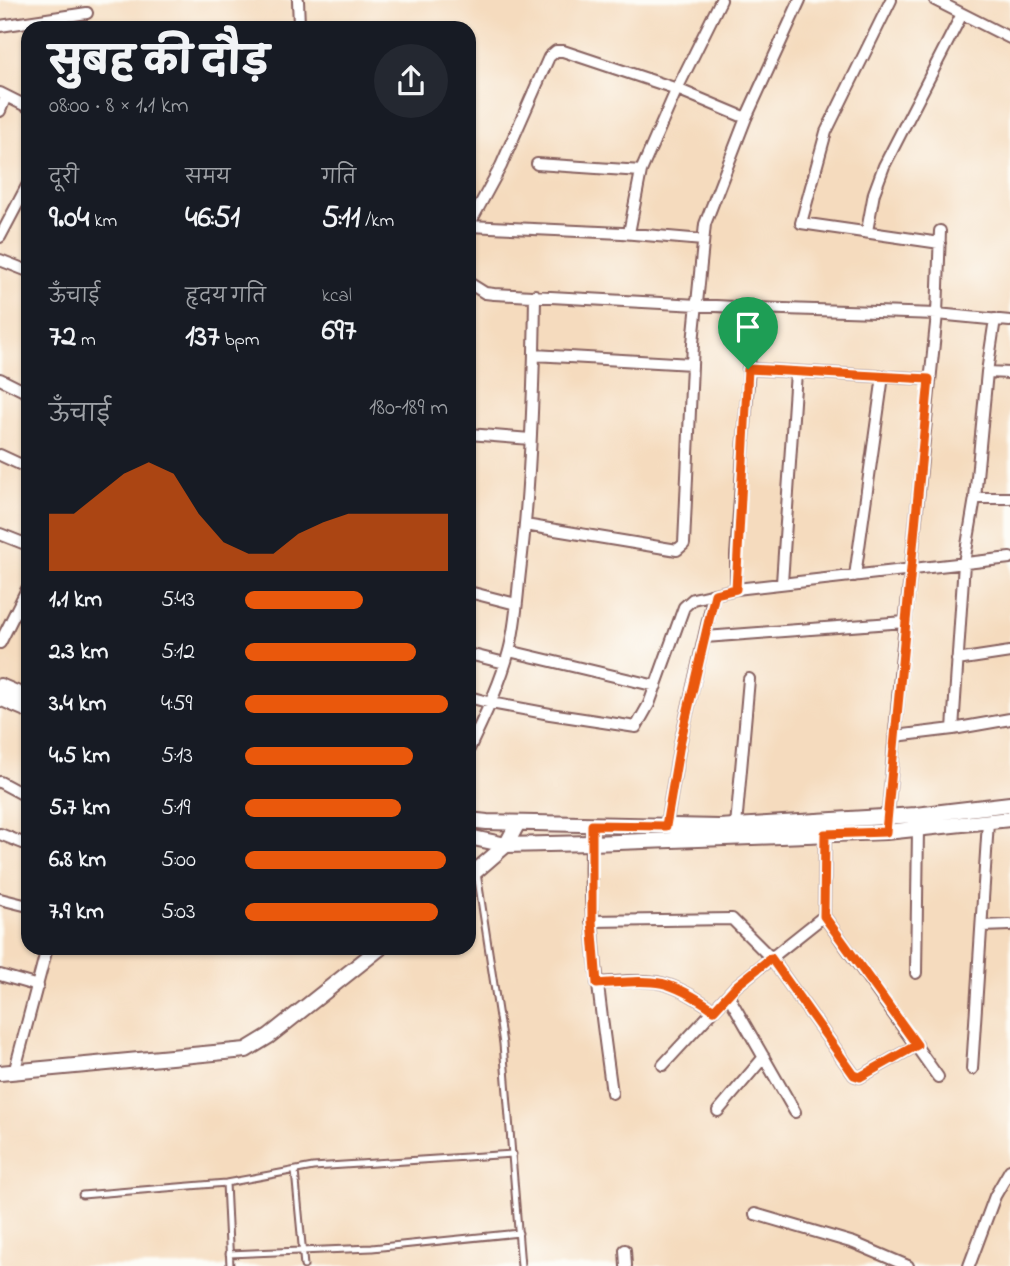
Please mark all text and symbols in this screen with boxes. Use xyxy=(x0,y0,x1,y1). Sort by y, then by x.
text: सुबह की दौड़ xyxy=(49,36,269,92)
button: share xyxy=(374,44,448,118)
text: 08:00 · 8 × 1.1 km xyxy=(49,90,189,123)
text: दूरी xyxy=(49,165,79,192)
text: समय xyxy=(185,165,231,192)
text: गति xyxy=(322,165,356,192)
text: 9.04 xyxy=(49,197,89,241)
text: 46:51 xyxy=(185,197,240,241)
text: 5:11 xyxy=(322,197,360,241)
text: km xyxy=(89,208,117,235)
text: /km xyxy=(360,208,394,235)
text: kcal xyxy=(322,283,352,310)
text: ऊँचाई xyxy=(49,284,100,311)
text: हृदय गति xyxy=(185,284,266,311)
pin xyxy=(718,297,778,369)
icon: arrive xyxy=(729,308,767,346)
text: 697 xyxy=(322,310,356,354)
text: 72 xyxy=(49,316,76,360)
text: 137 xyxy=(185,316,220,360)
text: m xyxy=(76,327,96,354)
text: bpm xyxy=(220,327,260,354)
text: 180–189 m xyxy=(369,392,448,425)
text: ऊँचाई xyxy=(49,399,111,432)
text: 1.1 km xyxy=(49,584,102,617)
text: 5:43 xyxy=(161,584,195,617)
text: 2.3 km xyxy=(49,636,108,669)
text: 5:12 xyxy=(161,636,195,669)
text: 3.4 km xyxy=(49,688,106,721)
text: 4:59 xyxy=(161,688,193,721)
text: 4.5 km xyxy=(49,740,110,773)
text: 5:13 xyxy=(161,740,193,773)
text: 5.7 km xyxy=(49,792,110,825)
text: 5:19 xyxy=(161,792,190,825)
text: 6.8 km xyxy=(49,844,106,877)
text: 5:00 xyxy=(161,844,196,877)
text: 7.9 km xyxy=(49,896,104,929)
text: 5:03 xyxy=(161,896,196,929)

